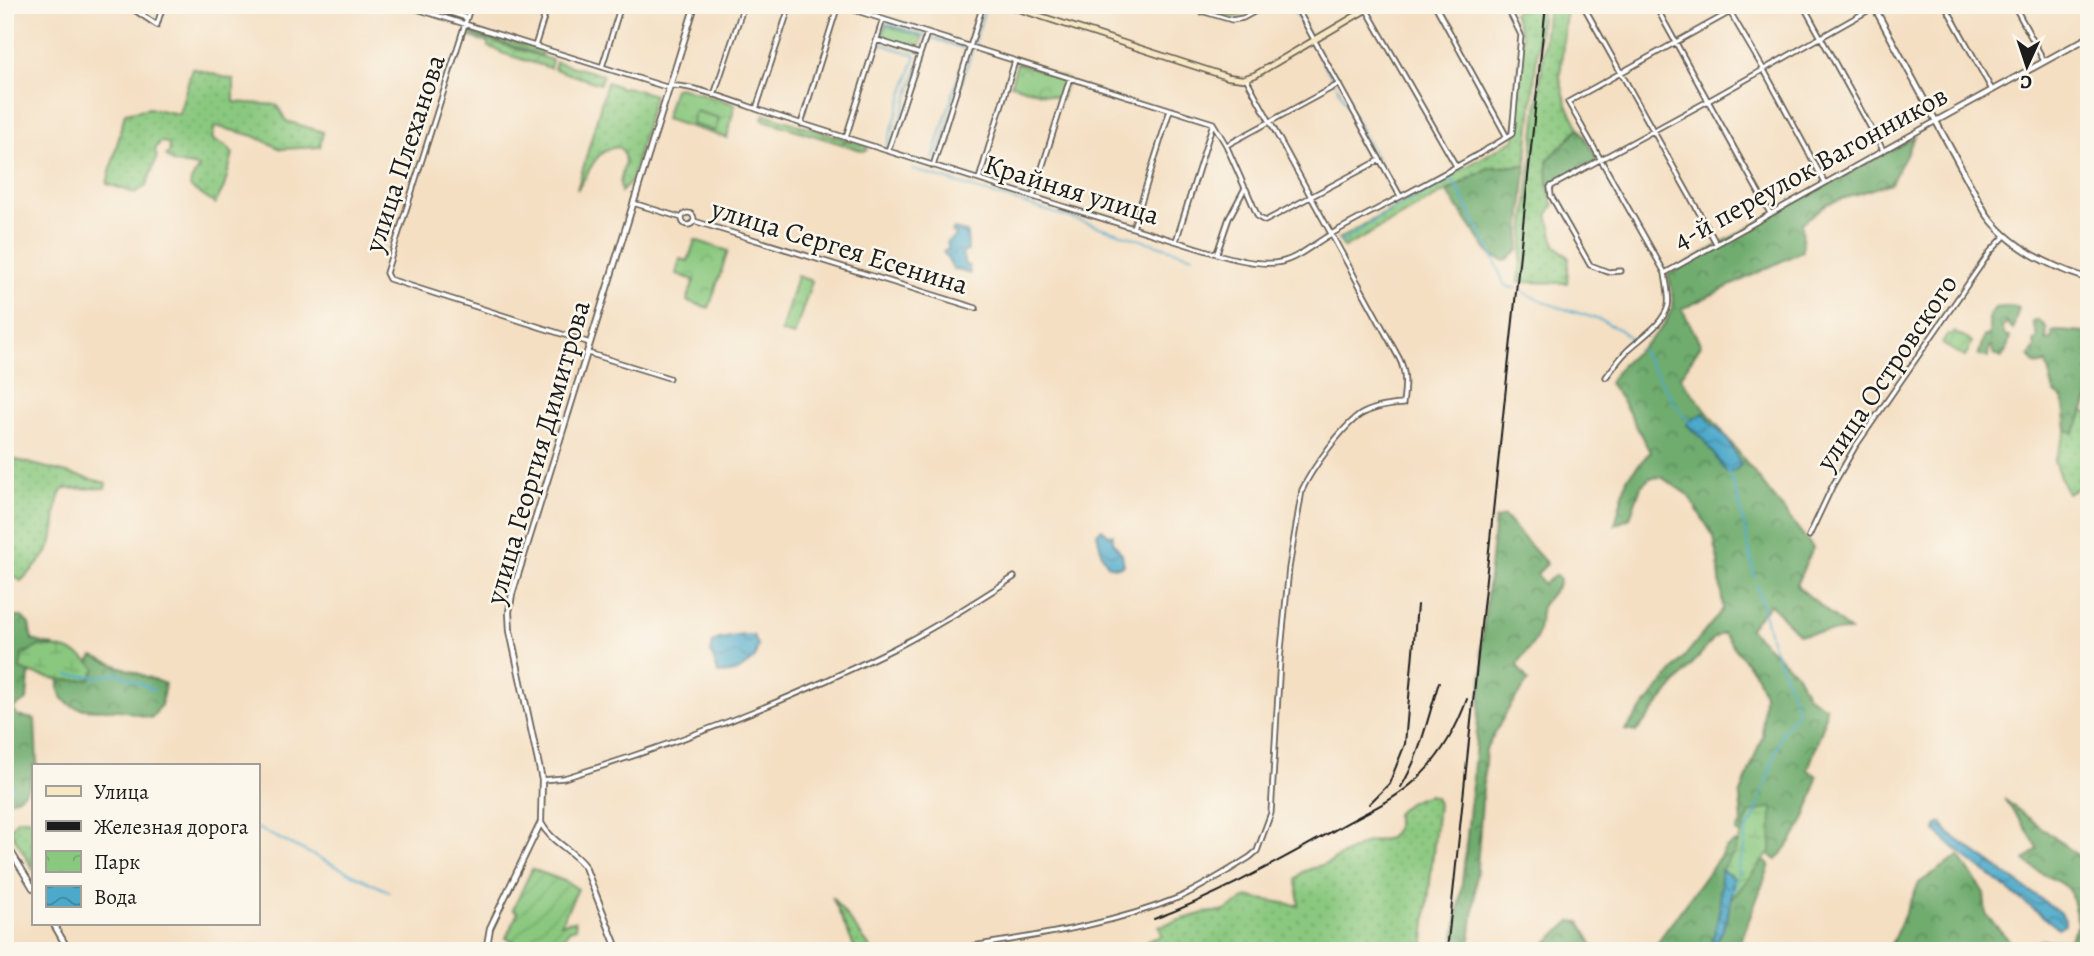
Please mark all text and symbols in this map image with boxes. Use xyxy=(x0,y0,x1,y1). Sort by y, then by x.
north arrow xyxy=(1993,32,2062,102)
street label: улица Плеханова xyxy=(355,49,455,258)
text: С xyxy=(2020,69,2033,95)
street label: 4-й переулок Вагонников xyxy=(1666,77,1954,259)
street label: Крайняя улица xyxy=(979,145,1164,235)
street label: улица Сергея Есенина xyxy=(706,190,973,304)
street label: улица Островского xyxy=(1806,267,1967,479)
street label: улица Георгия Димитрова xyxy=(476,296,600,610)
legend xyxy=(32,764,259,925)
text: Улица xyxy=(94,778,149,806)
text: Железная дорога xyxy=(94,813,249,841)
text: Парк xyxy=(94,848,140,876)
text: Вода xyxy=(94,883,137,911)

